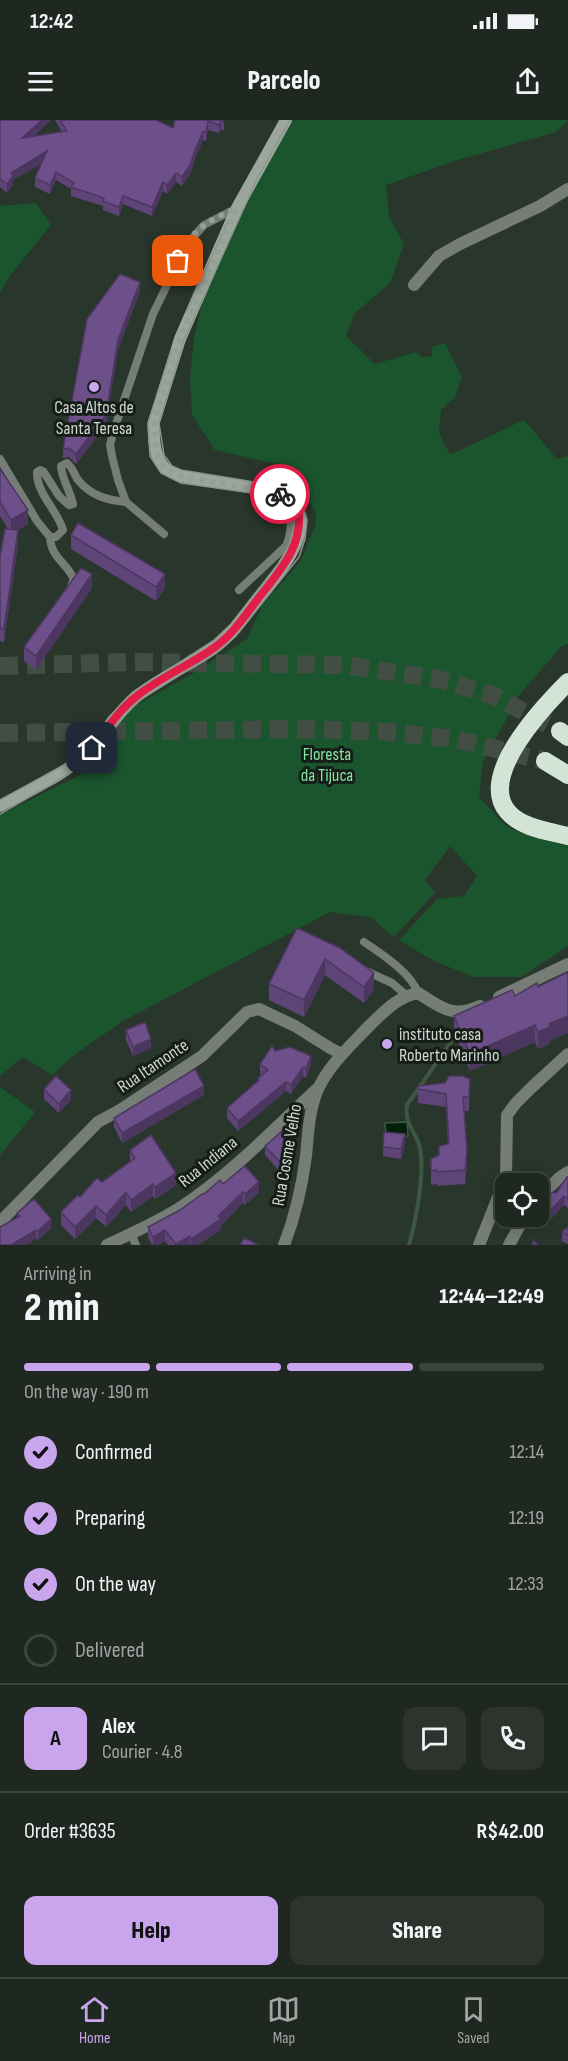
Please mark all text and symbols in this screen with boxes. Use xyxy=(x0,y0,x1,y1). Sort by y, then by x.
text: 12:42 xyxy=(30,8,73,35)
icon: menu xyxy=(24,65,57,98)
text: Parcelo xyxy=(247,65,321,97)
icon: share xyxy=(511,65,544,98)
pin xyxy=(152,235,203,286)
icon: bag xyxy=(161,244,194,277)
marker: Casa Altos de Santa Teresa xyxy=(87,380,101,394)
place label: Casa Altos de Santa Teresa xyxy=(54,397,134,439)
courier xyxy=(250,464,310,524)
icon: bike xyxy=(264,478,297,511)
pin xyxy=(66,722,117,773)
icon: home xyxy=(75,731,108,764)
park label: Floresta da Tijuca xyxy=(301,744,353,786)
place label: instituto casa Roberto Marinho xyxy=(399,1024,499,1066)
street label: Rua Itamonte xyxy=(114,1035,192,1097)
marker: instituto casa Roberto Marinho xyxy=(380,1037,394,1051)
street label: Rua Cosme Velho xyxy=(268,1102,306,1208)
street label: Rua Indiana xyxy=(174,1132,242,1192)
map controls xyxy=(495,1173,549,1227)
button: locate xyxy=(495,1173,549,1227)
text: Arriving in xyxy=(24,1262,92,1286)
text: 12:44–12:49 xyxy=(439,1283,544,1310)
text: 2 min xyxy=(24,1285,100,1332)
text: On the way · 190 m xyxy=(24,1380,149,1404)
icon: check xyxy=(24,1436,57,1469)
text: Confirmed xyxy=(75,1439,152,1466)
text: 12:14 xyxy=(509,1440,544,1464)
icon: check xyxy=(24,1502,57,1535)
text: Preparing xyxy=(75,1505,145,1532)
text: 12:19 xyxy=(509,1506,544,1530)
icon: check xyxy=(24,1568,57,1601)
text: On the way xyxy=(75,1571,156,1598)
text: 12:33 xyxy=(508,1572,544,1596)
text: Delivered xyxy=(75,1637,144,1664)
button: chat xyxy=(403,1707,466,1770)
button: phone xyxy=(481,1707,544,1770)
text: Alex xyxy=(102,1713,135,1740)
text: A xyxy=(50,1725,61,1752)
text: Courier · 4.8 xyxy=(102,1740,183,1764)
text: Order #3635 xyxy=(24,1818,116,1845)
text: R$42.00 xyxy=(477,1818,544,1845)
button: Help xyxy=(24,1896,278,1965)
button: Share xyxy=(290,1896,544,1965)
tab: Home xyxy=(78,1993,111,2048)
tab: Map xyxy=(267,1993,300,2048)
tab: Saved xyxy=(457,1993,490,2048)

